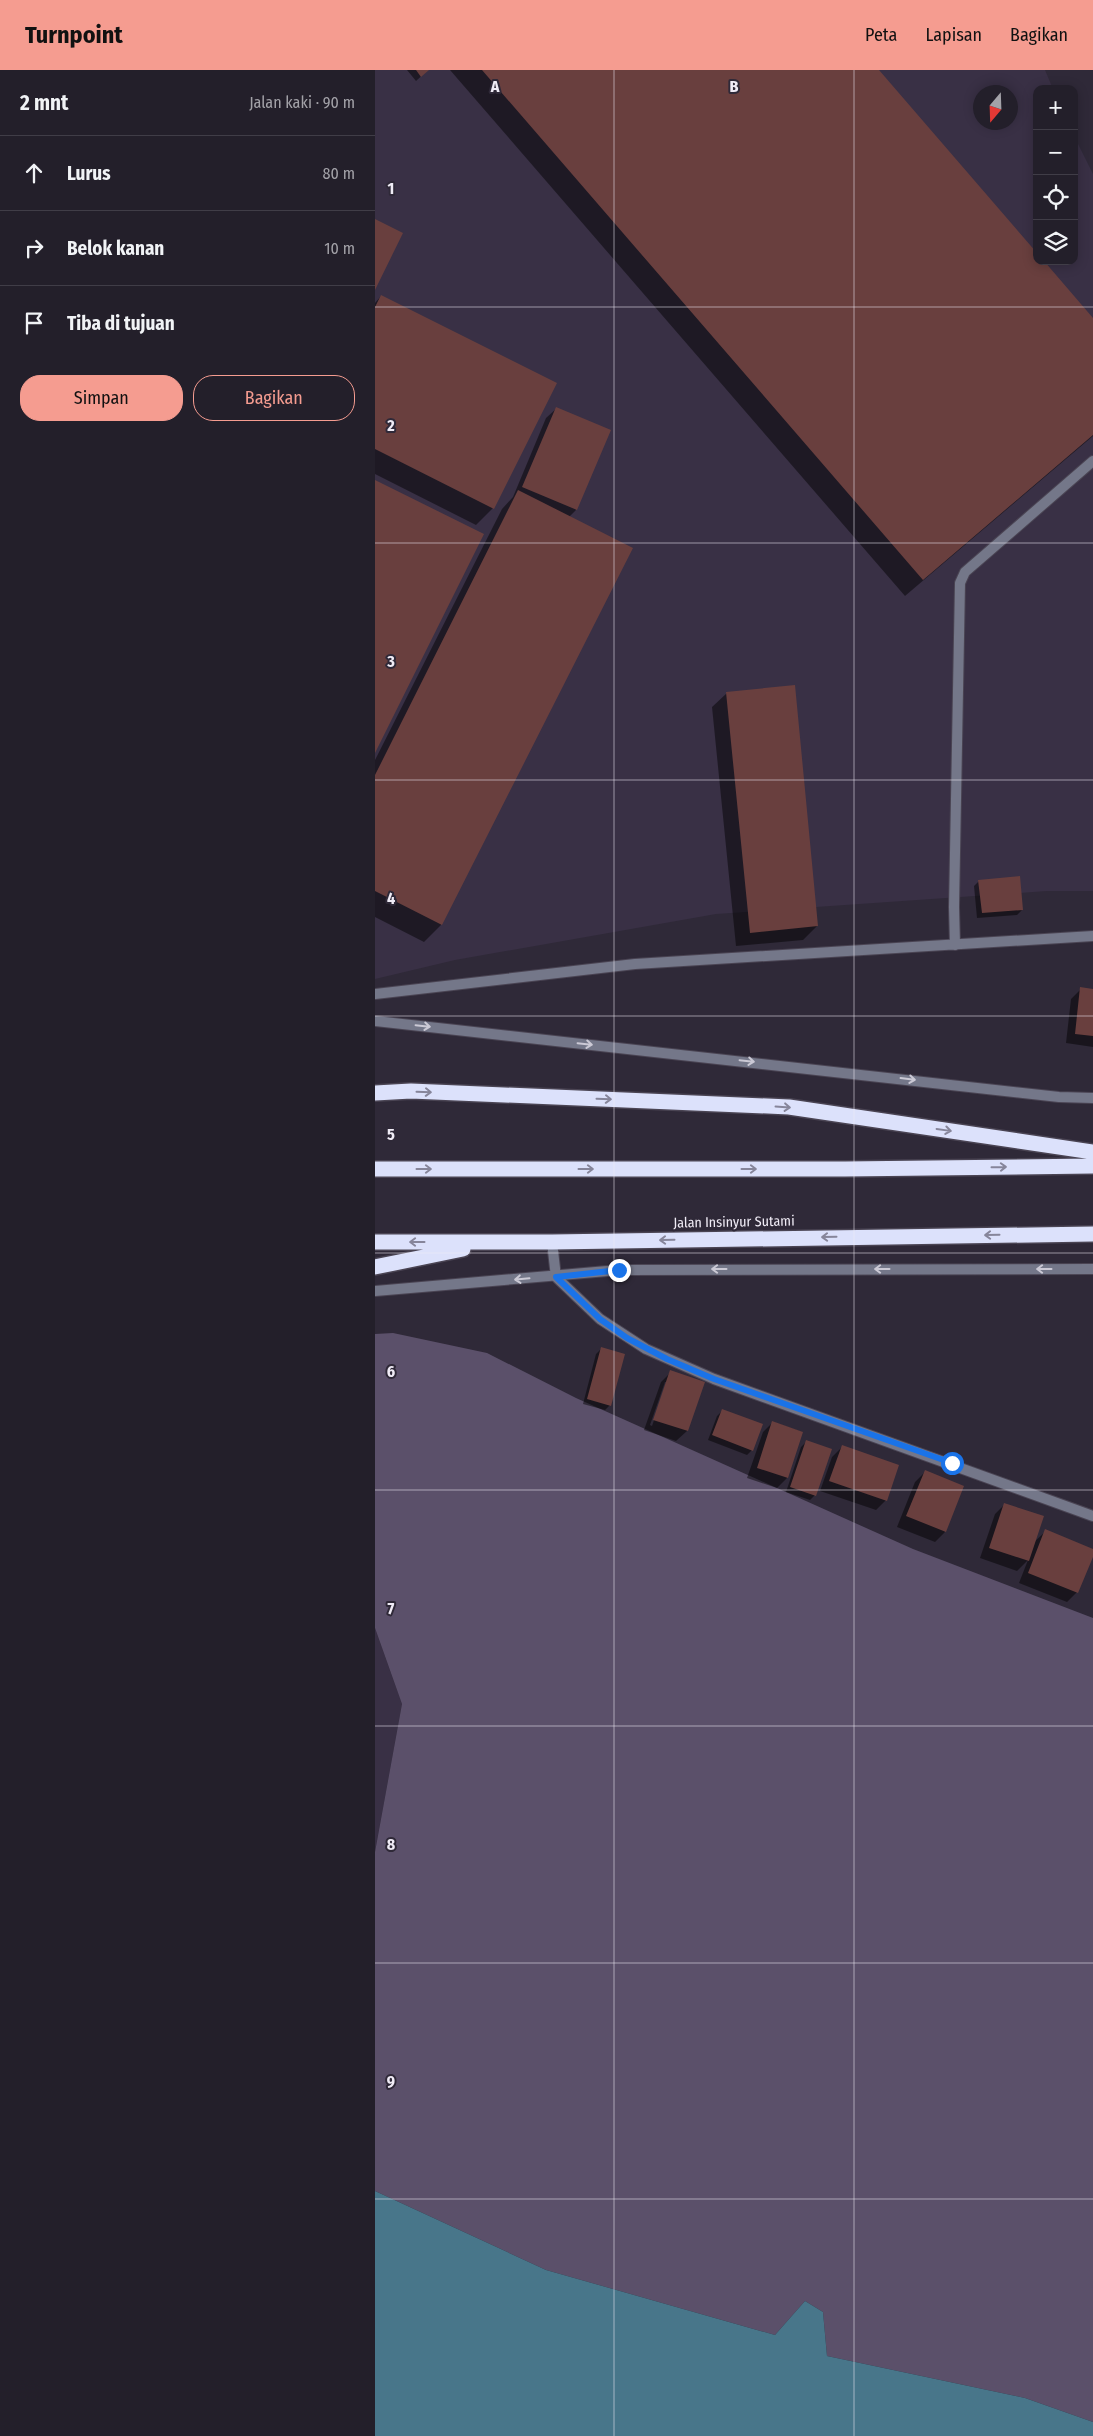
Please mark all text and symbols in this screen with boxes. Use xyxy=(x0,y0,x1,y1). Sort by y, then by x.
text: Turnpoint xyxy=(25,21,123,49)
text: Peta xyxy=(865,24,897,46)
text: Lapisan xyxy=(925,24,982,46)
text: Bagikan xyxy=(1010,24,1068,46)
text: A xyxy=(490,77,500,96)
text: B xyxy=(730,77,739,96)
north arrow xyxy=(973,85,1018,130)
map controls xyxy=(1033,85,1078,265)
button: + xyxy=(1033,85,1078,130)
text: 2 mnt xyxy=(20,90,69,116)
text: Jalan kaki · 90 m xyxy=(249,93,355,112)
button: − xyxy=(1033,130,1078,175)
icon: ahead xyxy=(20,159,48,187)
text: Lurus xyxy=(67,162,111,185)
text: 80 m xyxy=(323,164,355,183)
button: locate xyxy=(1033,175,1078,220)
text: 1 xyxy=(388,179,394,198)
button: layers xyxy=(1033,220,1078,265)
icon: right xyxy=(20,234,48,262)
text: Belok kanan xyxy=(67,237,164,260)
text: 10 m xyxy=(324,239,355,258)
icon: arrive xyxy=(20,309,48,337)
text: Tiba di tujuan xyxy=(67,312,175,335)
button: Simpan xyxy=(20,375,183,421)
button: Bagikan xyxy=(193,375,355,421)
text: 2 xyxy=(386,416,395,435)
text: 3 xyxy=(386,652,395,671)
text: 4 xyxy=(387,889,395,908)
one-way arrow xyxy=(415,1021,431,1031)
one-way arrow xyxy=(577,1039,593,1049)
one-way arrow xyxy=(738,1056,754,1066)
one-way arrow xyxy=(900,1074,916,1084)
one-way arrow xyxy=(415,1087,431,1096)
one-way arrow xyxy=(595,1095,611,1104)
one-way arrow xyxy=(775,1103,791,1112)
text: 5 xyxy=(387,1125,395,1144)
one-way arrow xyxy=(936,1125,952,1135)
one-way arrow xyxy=(990,1162,1006,1172)
one-way arrow xyxy=(415,1164,431,1174)
one-way arrow xyxy=(578,1164,594,1174)
one-way arrow xyxy=(740,1164,756,1174)
street label: Jalan Insinyur Sutami xyxy=(673,1212,795,1232)
one-way arrow xyxy=(984,1230,1000,1240)
one-way arrow xyxy=(822,1232,838,1242)
one-way arrow xyxy=(659,1235,675,1244)
one-way arrow xyxy=(409,1237,426,1247)
route end xyxy=(608,1259,631,1282)
one-way arrow xyxy=(712,1264,728,1274)
one-way arrow xyxy=(874,1264,890,1274)
one-way arrow xyxy=(1037,1264,1053,1274)
one-way arrow xyxy=(514,1275,530,1284)
text: 6 xyxy=(387,1362,395,1381)
route start xyxy=(941,1452,964,1475)
text: 7 xyxy=(388,1599,395,1618)
text: 8 xyxy=(387,1835,396,1854)
text: 9 xyxy=(387,2072,395,2091)

